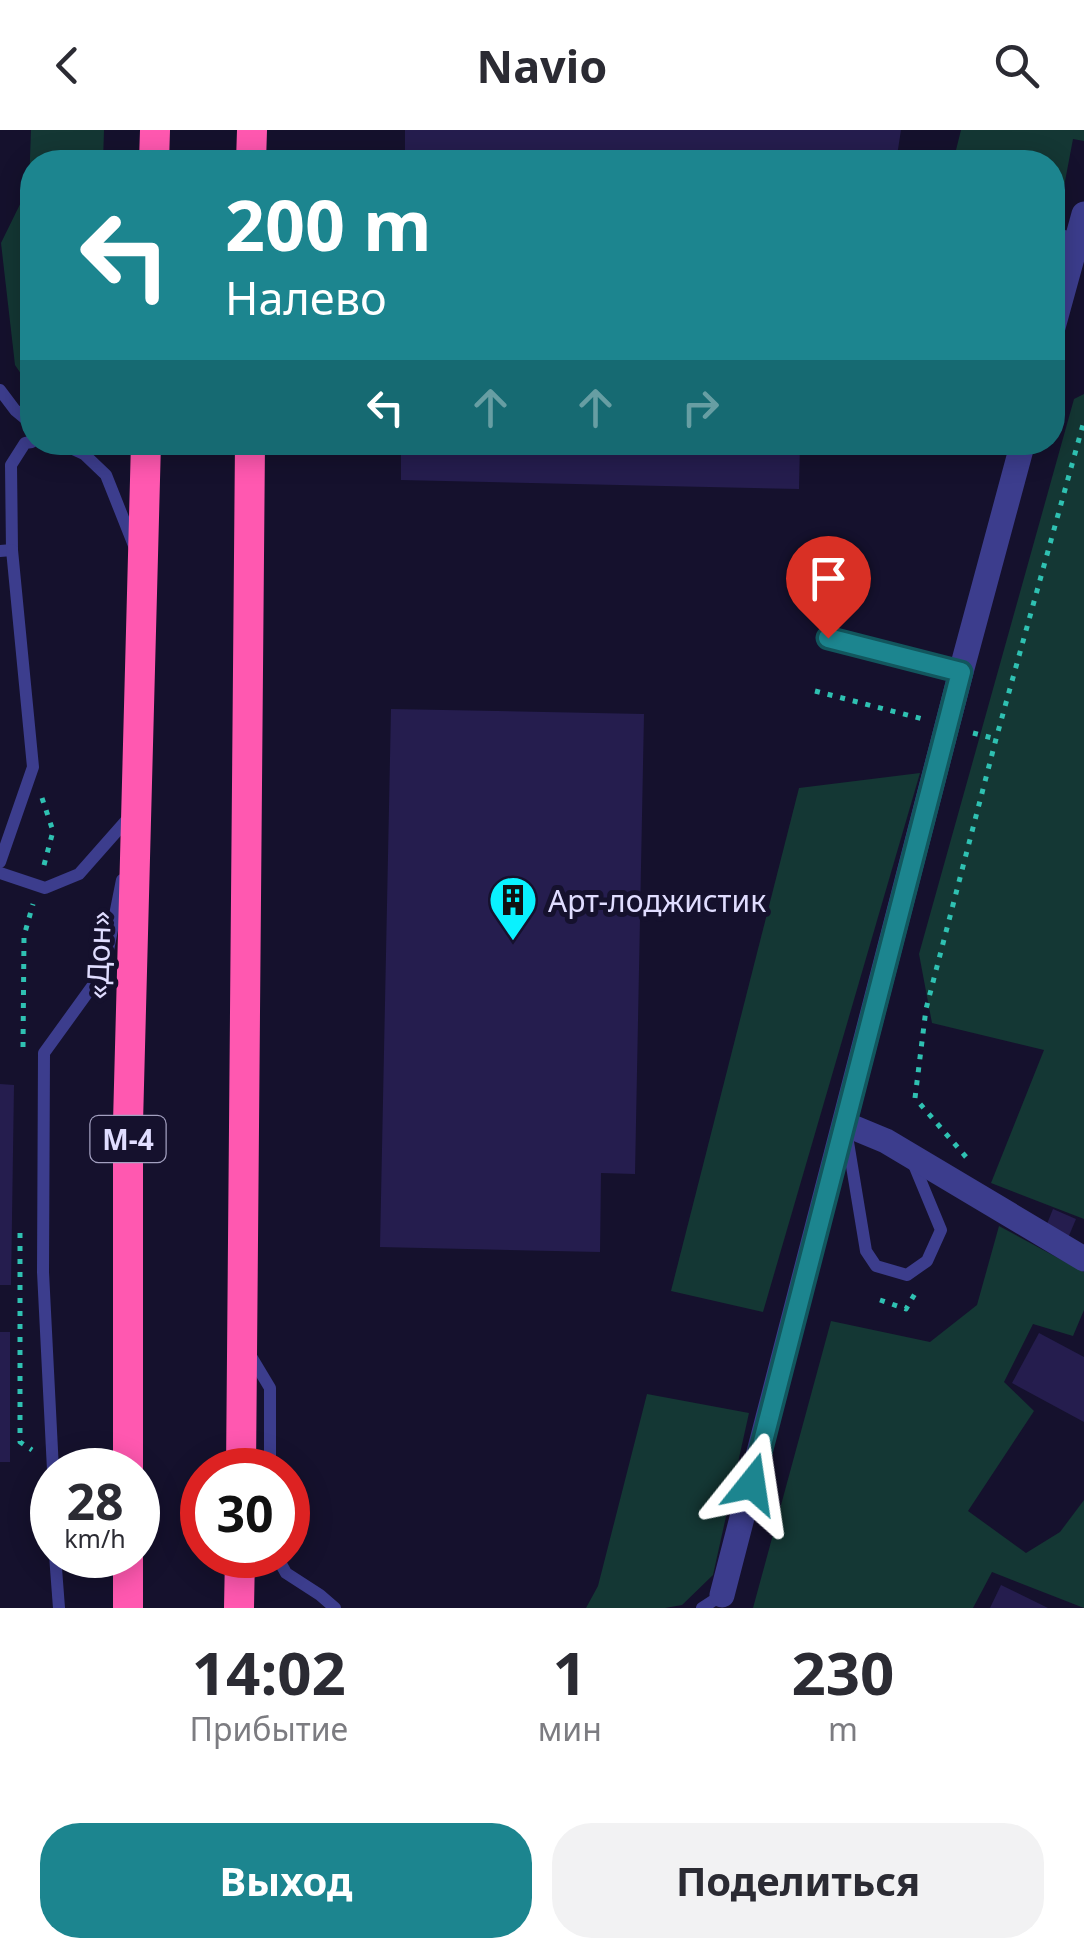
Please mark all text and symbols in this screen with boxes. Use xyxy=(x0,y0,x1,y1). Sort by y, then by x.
text: Navio xyxy=(477,35,607,96)
icon: back xyxy=(40,38,95,93)
icon: search xyxy=(989,38,1044,93)
text: 200 m xyxy=(225,176,432,272)
icon: left xyxy=(60,190,190,320)
text: Налево xyxy=(225,267,387,328)
icon: left xyxy=(358,380,413,435)
icon: ahead xyxy=(463,380,518,435)
icon: ahead xyxy=(568,380,623,435)
icon: right xyxy=(673,380,728,435)
pin xyxy=(786,536,871,639)
icon: arrive xyxy=(801,551,856,606)
building icon: Арт-лоджистик xyxy=(487,874,539,942)
place label: Арт-лоджистик xyxy=(548,880,766,921)
street label: «Дон» xyxy=(76,910,120,1000)
road number: М-4 xyxy=(90,1116,166,1162)
position arrow xyxy=(700,1432,804,1536)
speed limit sign: 30 xyxy=(180,1448,310,1578)
text: 28 xyxy=(66,1467,124,1535)
text: km/h xyxy=(64,1521,126,1555)
text: 14:02 xyxy=(192,1631,346,1713)
text: 1 xyxy=(553,1631,587,1713)
text: 230 xyxy=(791,1631,894,1713)
text: Прибытие xyxy=(190,1707,348,1750)
text: мин xyxy=(538,1707,602,1750)
text: m xyxy=(828,1707,858,1750)
button: Выход xyxy=(40,1823,532,1938)
button: Поделиться xyxy=(552,1823,1044,1938)

